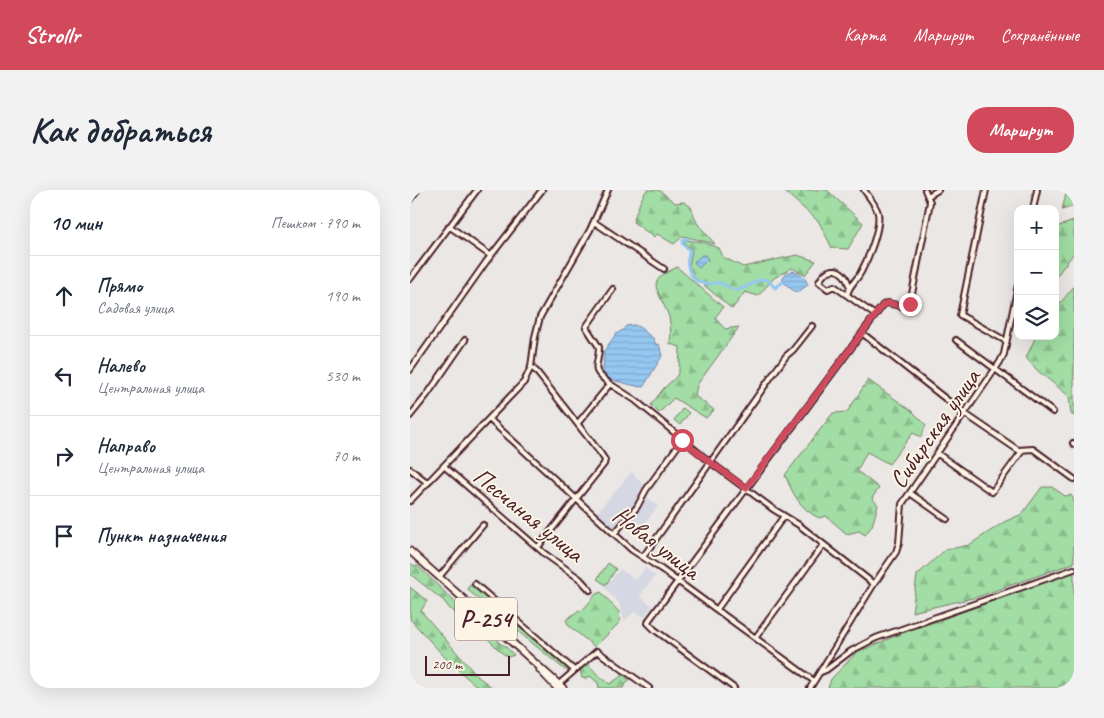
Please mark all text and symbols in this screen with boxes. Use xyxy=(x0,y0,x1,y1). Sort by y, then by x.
text: Strollr xyxy=(25,20,80,50)
text: Карта xyxy=(844,24,885,46)
text: Маршрут xyxy=(913,24,973,46)
text: Сохранённые xyxy=(1001,24,1079,46)
button: Маршрут xyxy=(967,107,1074,153)
text: Как добраться xyxy=(30,108,211,153)
map controls xyxy=(1014,205,1059,340)
button: + xyxy=(1014,205,1059,250)
text: 10 мин xyxy=(50,210,102,236)
text: Пешком · 790 m xyxy=(271,213,360,233)
button: − xyxy=(1014,250,1059,295)
text: Прямо xyxy=(97,274,142,298)
icon: ahead xyxy=(50,282,78,310)
text: 190 m xyxy=(326,286,360,306)
route end xyxy=(899,293,922,316)
button: layers xyxy=(1014,295,1059,340)
text: Садовая улица xyxy=(97,298,174,318)
text: Налево xyxy=(97,354,145,378)
street label: Сибирская улица xyxy=(882,361,989,494)
icon: left xyxy=(50,362,78,390)
text: 530 m xyxy=(326,366,360,386)
text: Центральная улица xyxy=(97,378,204,398)
route start xyxy=(671,429,694,452)
text: Направо xyxy=(97,434,155,458)
icon: right xyxy=(50,442,78,470)
text: 70 m xyxy=(333,446,360,466)
text: Центральная улица xyxy=(97,458,204,478)
street label: Песчаная улица xyxy=(466,460,592,571)
street label: Новая улица xyxy=(606,499,709,589)
icon: arrive xyxy=(50,522,78,550)
text: Пункт назначения xyxy=(97,524,226,548)
road number: Р-254 xyxy=(455,598,517,640)
scale bar xyxy=(425,653,510,676)
text: 200 m xyxy=(432,656,462,673)

